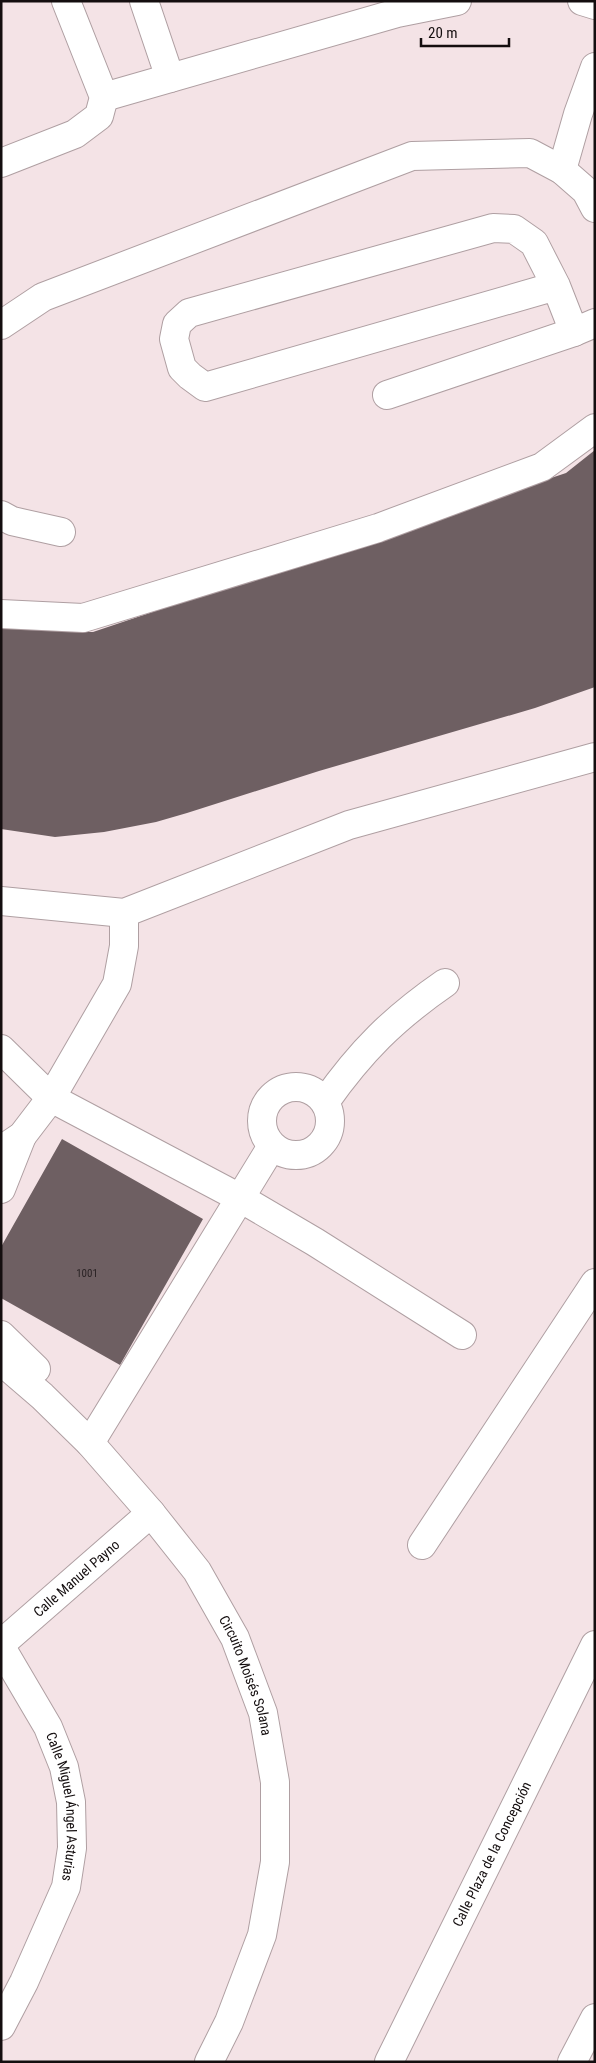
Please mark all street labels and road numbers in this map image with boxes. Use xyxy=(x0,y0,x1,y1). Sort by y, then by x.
street label: Calle Manuel Payno xyxy=(30,1536,123,1620)
street label: Circuito Moisés Solana xyxy=(216,1613,275,1737)
street label: Calle Miguel Ángel Asturias xyxy=(43,1730,80,1882)
street label: Calle Plaza de la Concepción xyxy=(449,1779,534,1929)

